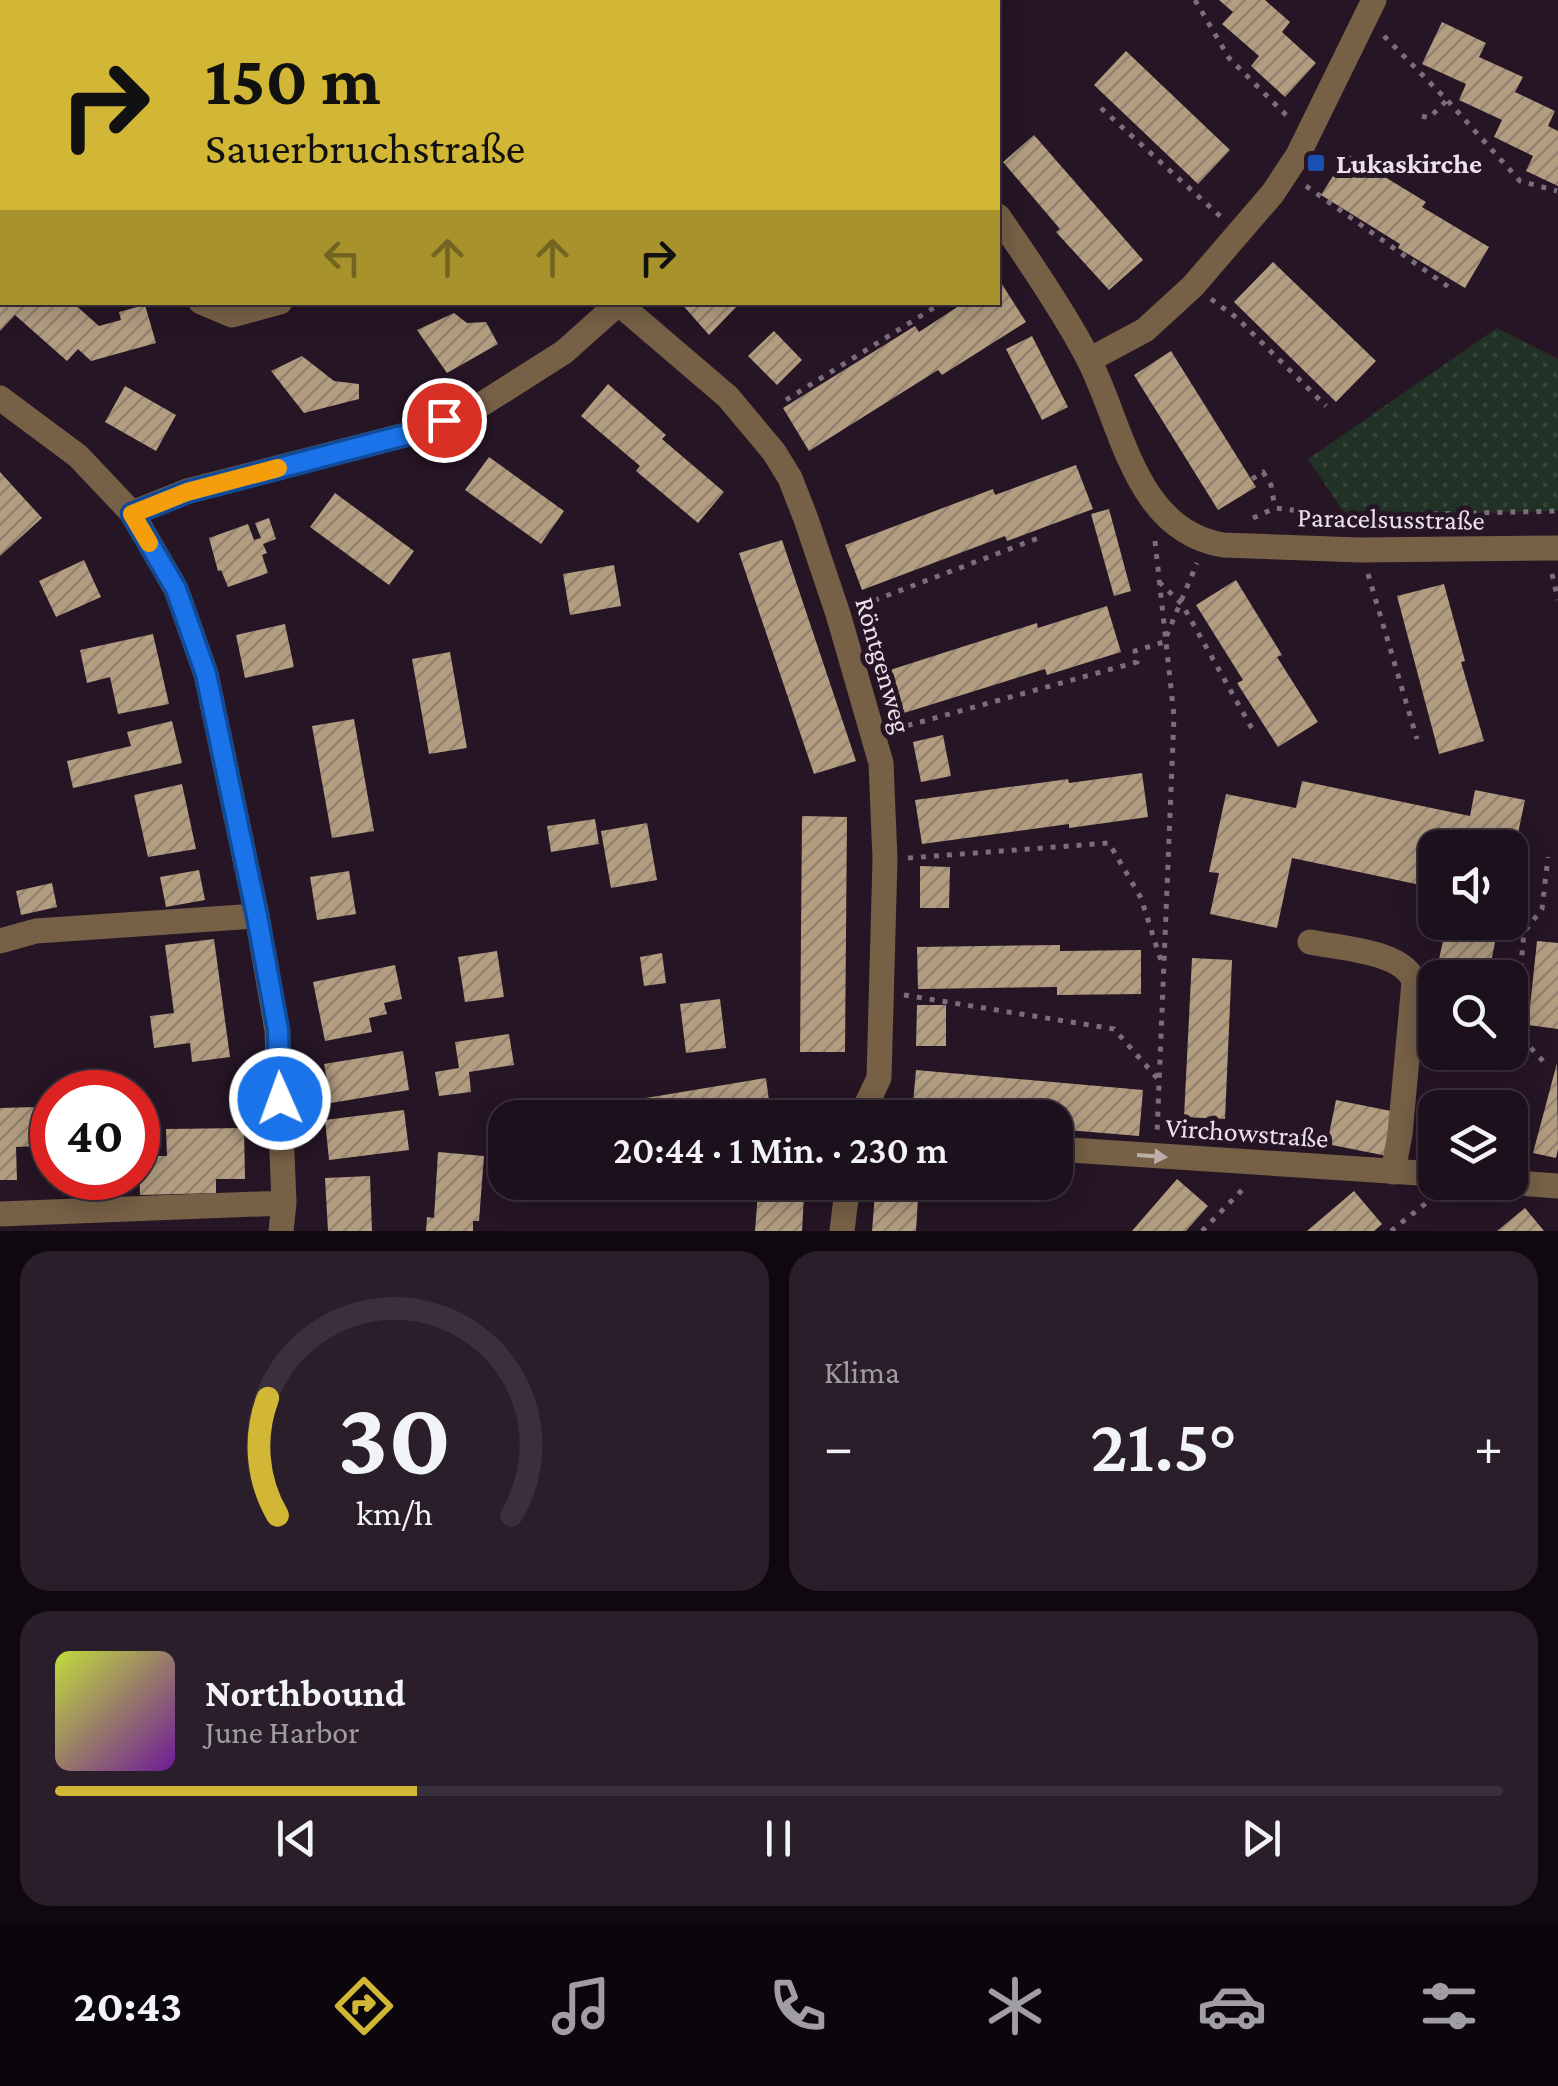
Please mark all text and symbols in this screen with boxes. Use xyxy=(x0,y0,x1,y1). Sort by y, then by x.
icon: right xyxy=(40,40,170,170)
text: 150 m xyxy=(205,41,381,119)
text: Sauerbruchstraße xyxy=(205,123,525,173)
place label: Lukaskirche xyxy=(1336,148,1482,179)
marker: Lukaskirche xyxy=(1305,152,1327,174)
icon: left xyxy=(315,230,370,285)
icon: ahead xyxy=(420,230,475,285)
icon: ahead xyxy=(525,230,580,285)
icon: right xyxy=(630,230,685,285)
pin xyxy=(402,378,487,463)
icon: arrive xyxy=(417,393,472,448)
street label: Paracelsusstraße xyxy=(1297,501,1485,536)
street label: Röntgenweg xyxy=(849,594,918,737)
map controls xyxy=(1418,830,1528,1200)
button: sound xyxy=(1418,830,1528,940)
button: search xyxy=(1418,960,1528,1070)
position arrow xyxy=(228,1047,332,1151)
speed limit sign: 40 xyxy=(30,1070,160,1200)
button: layers xyxy=(1418,1090,1528,1200)
street label: Virchowstraße xyxy=(1164,1111,1330,1154)
text: 20:44 · 1 Min. · 230 m xyxy=(613,1129,948,1171)
one-way arrow xyxy=(1137,1148,1169,1164)
text: Klima xyxy=(824,1354,900,1390)
text: 30 xyxy=(338,1380,451,1495)
text: 21.5° xyxy=(1090,1404,1237,1487)
text: − xyxy=(824,1416,853,1477)
text: + xyxy=(1474,1416,1503,1477)
text: km/h xyxy=(356,1493,433,1533)
text: Northbound xyxy=(205,1672,406,1714)
text: June Harbor xyxy=(205,1714,360,1750)
icon: previous xyxy=(269,1811,324,1866)
icon: pause xyxy=(751,1811,806,1866)
icon: next xyxy=(1234,1811,1289,1866)
icon: directions xyxy=(329,1971,399,2041)
icon: music xyxy=(546,1971,616,2041)
icon: phone xyxy=(763,1971,833,2041)
icon: climate xyxy=(980,1971,1050,2041)
icon: car xyxy=(1197,1971,1267,2041)
icon: filters xyxy=(1414,1971,1484,2041)
text: 20:43 xyxy=(74,1981,182,2031)

